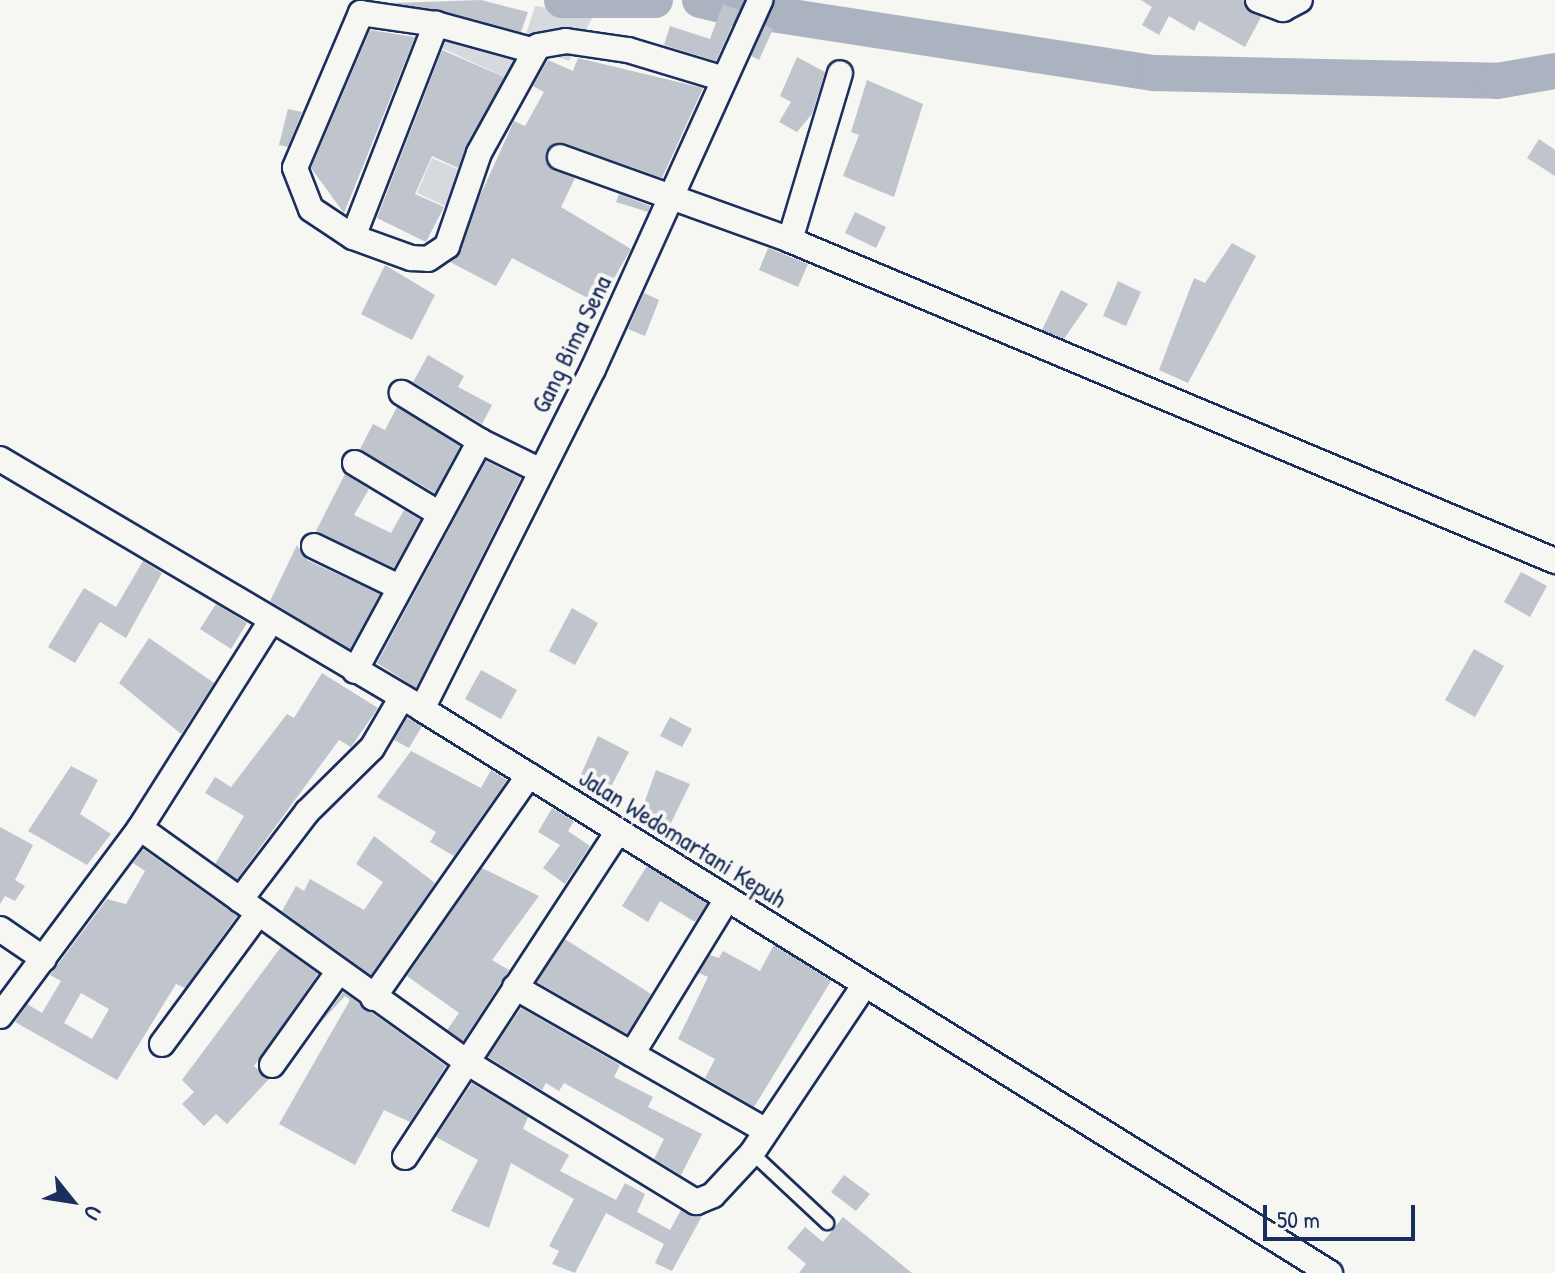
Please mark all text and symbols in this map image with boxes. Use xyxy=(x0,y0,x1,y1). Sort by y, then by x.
street label: Gang Bima Sena xyxy=(524,270,618,418)
street label: Jalan Wedomartani Kepuh xyxy=(574,762,792,914)
north arrow xyxy=(32,1161,112,1241)
scale bar xyxy=(1267,1189,1419,1239)
text: U xyxy=(77,1200,109,1226)
text: 50 m xyxy=(1277,1203,1320,1235)

